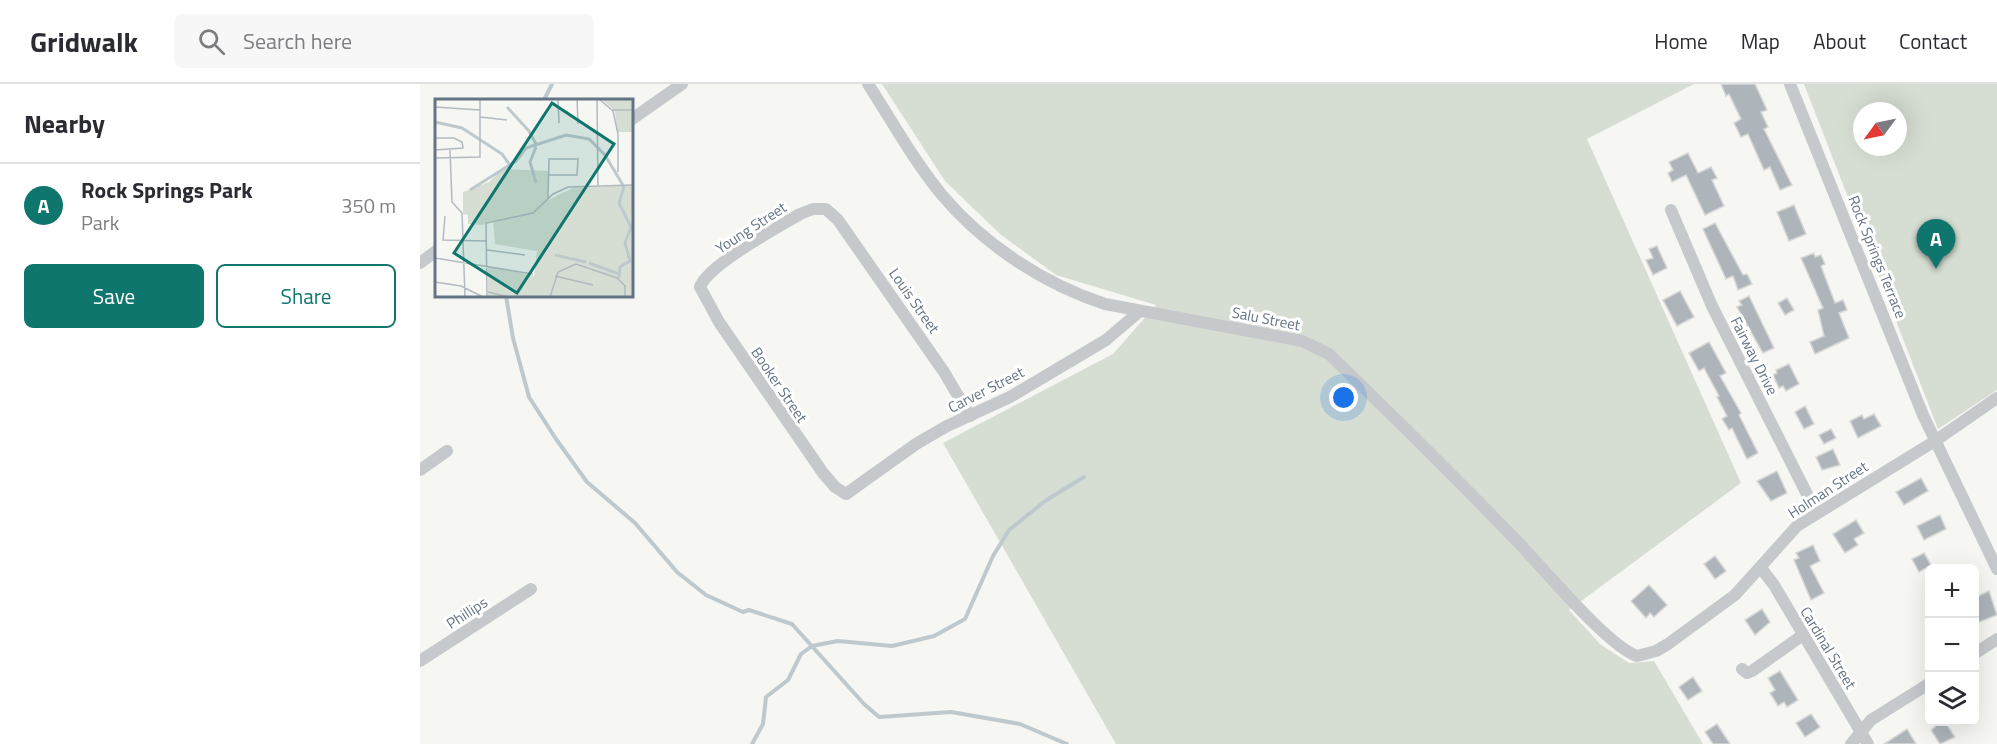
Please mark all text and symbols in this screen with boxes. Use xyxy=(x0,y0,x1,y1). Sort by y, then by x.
search box xyxy=(174,14,594,68)
text: Gridwalk xyxy=(30,20,138,63)
text: Search here xyxy=(243,24,352,58)
icon: search xyxy=(195,25,228,58)
text: Home xyxy=(1654,25,1708,57)
text: Map xyxy=(1741,25,1780,57)
text: About xyxy=(1813,25,1866,57)
text: Contact xyxy=(1899,25,1967,57)
inset map xyxy=(435,99,633,297)
north arrow xyxy=(1853,102,1907,156)
text: Nearby xyxy=(24,104,105,143)
text: Rock Springs Park xyxy=(81,173,253,207)
text: A xyxy=(37,190,50,221)
text: 350 m xyxy=(341,190,396,221)
street label: Rock Springs Terrace xyxy=(1842,192,1913,322)
street label: Young Street xyxy=(711,196,791,259)
text: Park xyxy=(81,207,119,238)
pin: A xyxy=(1916,220,1956,269)
street label: Louis Street xyxy=(883,263,946,339)
button: Save xyxy=(24,264,204,328)
button: Share xyxy=(216,264,396,328)
street label: Salu Street xyxy=(1230,301,1303,337)
street label: Fairway Drive xyxy=(1725,312,1784,399)
street label: Booker Street xyxy=(746,342,814,428)
street label: Carver Street xyxy=(944,360,1028,419)
your location xyxy=(1329,383,1358,412)
street label: Holman Street xyxy=(1783,455,1873,524)
map controls xyxy=(1925,564,1979,726)
button: + xyxy=(1925,564,1979,618)
street label: Phillips xyxy=(441,591,492,635)
street label: Cardinal Street xyxy=(1795,602,1863,694)
button: − xyxy=(1925,618,1979,672)
button: layers xyxy=(1925,672,1979,726)

